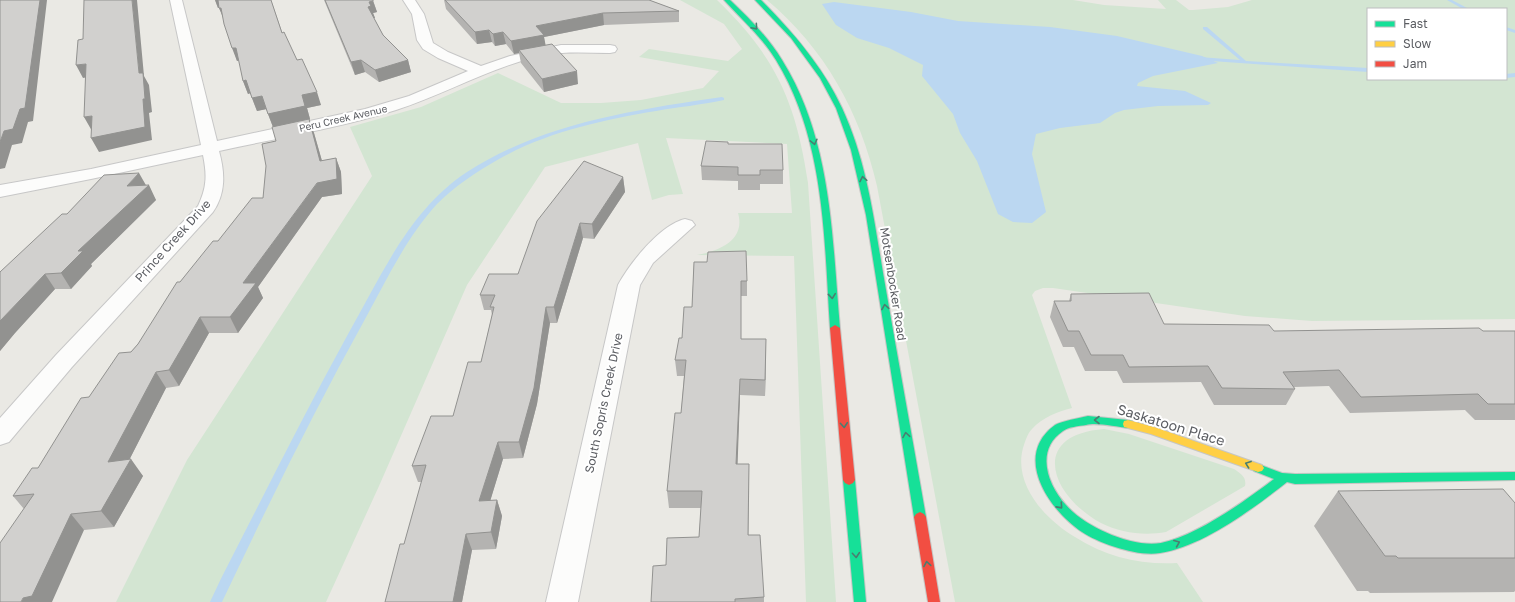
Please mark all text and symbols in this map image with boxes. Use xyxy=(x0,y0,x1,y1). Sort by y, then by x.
legend xyxy=(1367,8,1507,80)
text: Fast xyxy=(1403,16,1428,31)
one-way arrow xyxy=(750,23,757,30)
text: Slow xyxy=(1403,36,1431,51)
text: Jam xyxy=(1403,56,1427,71)
street label: Peru Creek Avenue xyxy=(298,102,389,134)
one-way arrow xyxy=(809,138,818,145)
one-way arrow xyxy=(859,176,867,182)
street label: Prince Creek Drive xyxy=(132,196,214,285)
street label: Motsenbocker Road xyxy=(877,226,910,342)
one-way arrow xyxy=(827,293,836,299)
one-way arrow xyxy=(881,304,889,310)
street label: South Sopris Creek Drive xyxy=(581,331,626,474)
street label: Saskatoon Place xyxy=(1115,400,1227,449)
one-way arrow xyxy=(1094,416,1100,424)
one-way arrow xyxy=(839,422,848,428)
one-way arrow xyxy=(902,432,911,438)
one-way arrow xyxy=(1244,460,1251,468)
one-way arrow xyxy=(1055,501,1063,509)
one-way arrow xyxy=(1172,540,1180,548)
one-way arrow xyxy=(851,552,860,558)
one-way arrow xyxy=(923,560,932,567)

